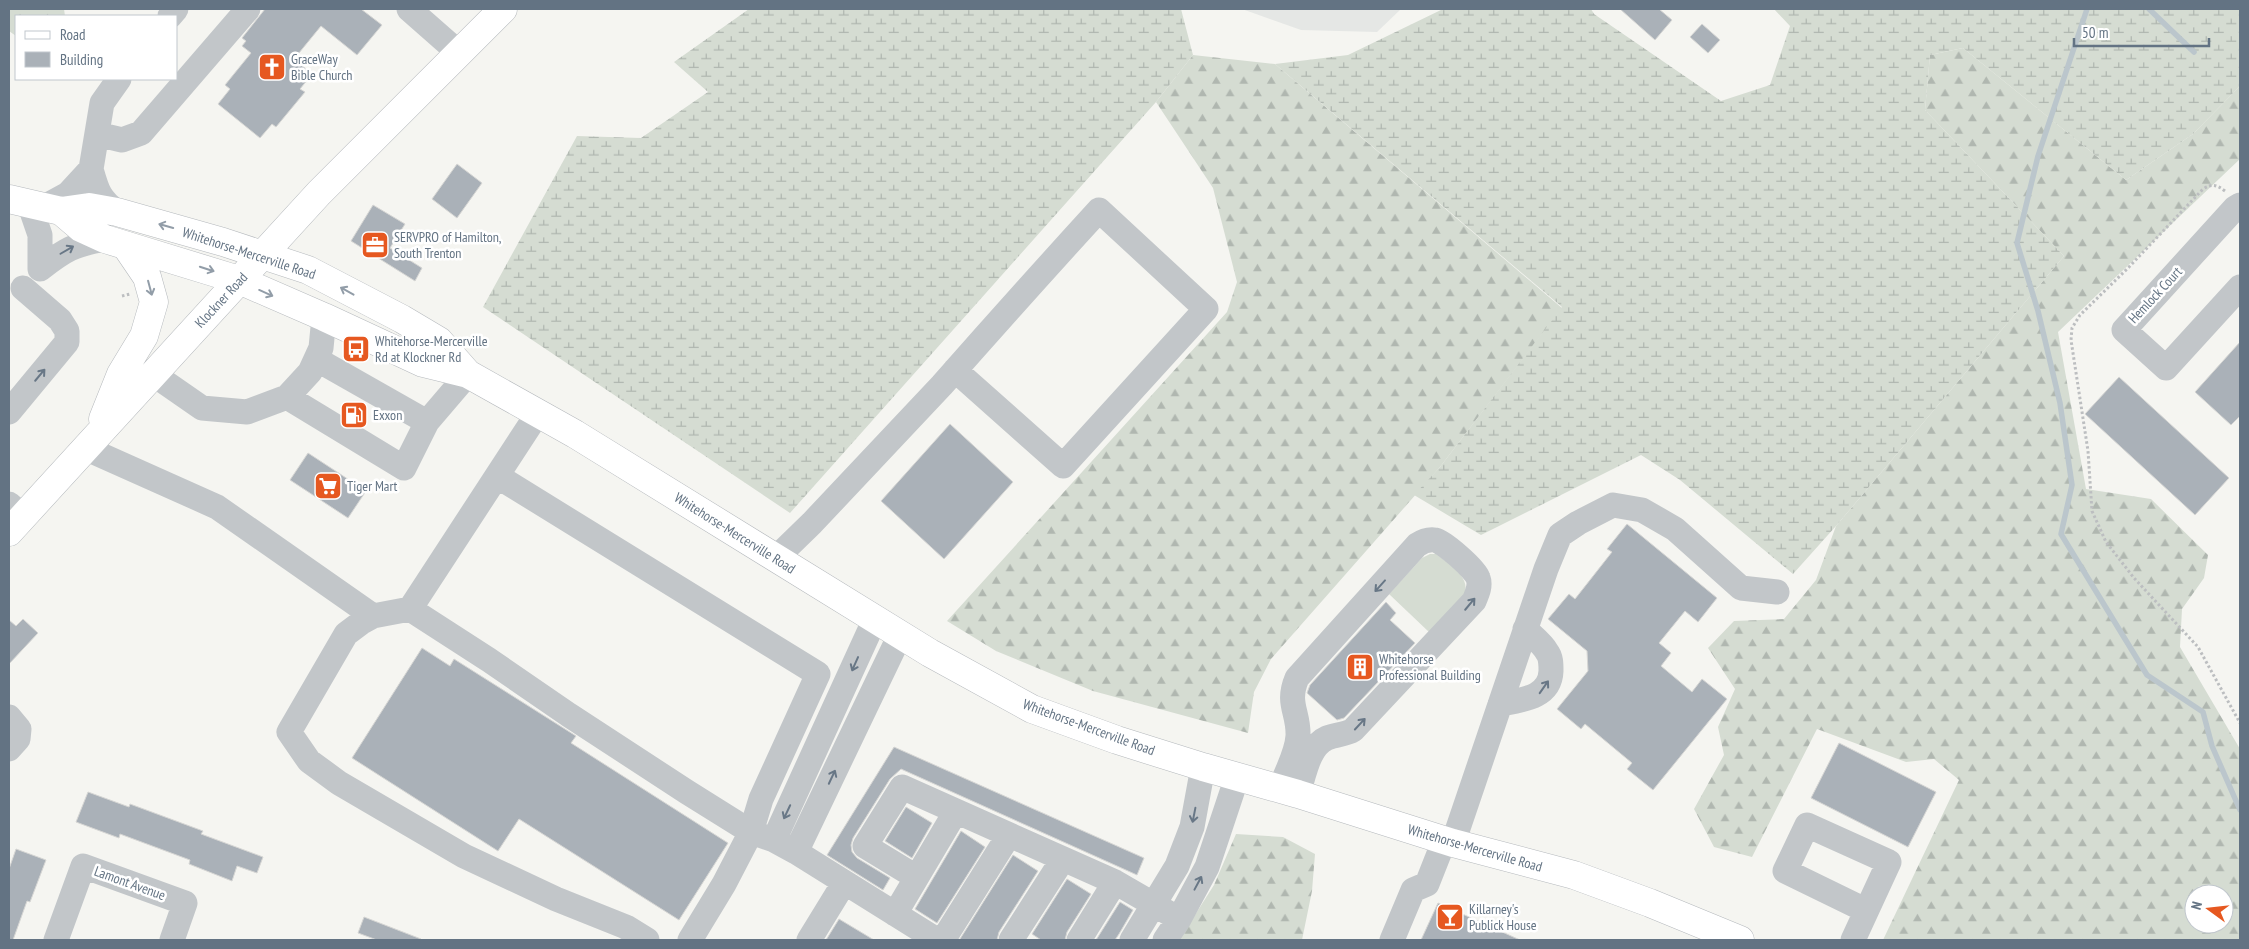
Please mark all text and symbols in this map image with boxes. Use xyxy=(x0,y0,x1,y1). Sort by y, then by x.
legend xyxy=(15,15,178,80)
scale bar xyxy=(2074,15,2209,47)
text: 50 m xyxy=(2082,23,2108,42)
text: Road xyxy=(60,25,86,44)
text: Building xyxy=(60,50,103,69)
place label: GraceWay Bible Church xyxy=(291,50,352,84)
church icon: GraceWay Bible Church xyxy=(257,52,287,82)
one-way arrow xyxy=(158,220,174,230)
street label: Whitehorse-Mercerville Road xyxy=(180,223,318,283)
place label: SERVPRO of Hamilton, South Trenton xyxy=(394,228,502,262)
office icon: SERVPRO of Hamilton, South Trenton xyxy=(360,230,390,260)
one-way arrow xyxy=(59,245,74,254)
street label: Hemlock Court xyxy=(2124,263,2186,327)
one-way arrow xyxy=(198,265,214,275)
street label: Klockner Road xyxy=(191,269,251,331)
one-way arrow xyxy=(146,280,155,296)
one-way arrow xyxy=(340,286,355,296)
one-way arrow xyxy=(258,288,273,298)
place label: Whitehorse-Mercerville Rd at Klockner Rd xyxy=(375,332,488,366)
bus stop icon: Whitehorse-Mercerville Rd at Klockner Rd xyxy=(341,334,371,364)
one-way arrow xyxy=(34,368,45,381)
fuel station icon: Exxon xyxy=(339,400,369,430)
place label: Exxon xyxy=(373,406,402,424)
supermarket icon: Tiger Mart xyxy=(313,471,343,501)
place label: Tiger Mart xyxy=(347,477,398,495)
street label: Whitehorse-Mercerville Road xyxy=(671,488,799,578)
one-way arrow xyxy=(1374,579,1385,592)
one-way arrow xyxy=(1464,598,1475,611)
place label: Whitehorse Professional Building xyxy=(1379,650,1481,684)
building icon: Whitehorse Professional Building xyxy=(1345,652,1375,682)
one-way arrow xyxy=(849,656,859,671)
one-way arrow xyxy=(1539,680,1549,694)
street label: Whitehorse-Mercerville Road xyxy=(1020,695,1158,759)
one-way arrow xyxy=(1354,717,1366,730)
one-way arrow xyxy=(828,770,838,785)
one-way arrow xyxy=(782,804,792,819)
one-way arrow xyxy=(1189,807,1199,823)
street label: Whitehorse-Mercerville Road xyxy=(1406,820,1544,876)
street label: Lamont Avenue xyxy=(92,862,168,904)
one-way arrow xyxy=(1194,876,1203,891)
north arrow xyxy=(2184,884,2234,934)
place label: Killarney's Publick House xyxy=(1469,900,1537,934)
text: N xyxy=(2187,900,2206,912)
bar icon: Killarney's Publick House xyxy=(1435,902,1465,932)

